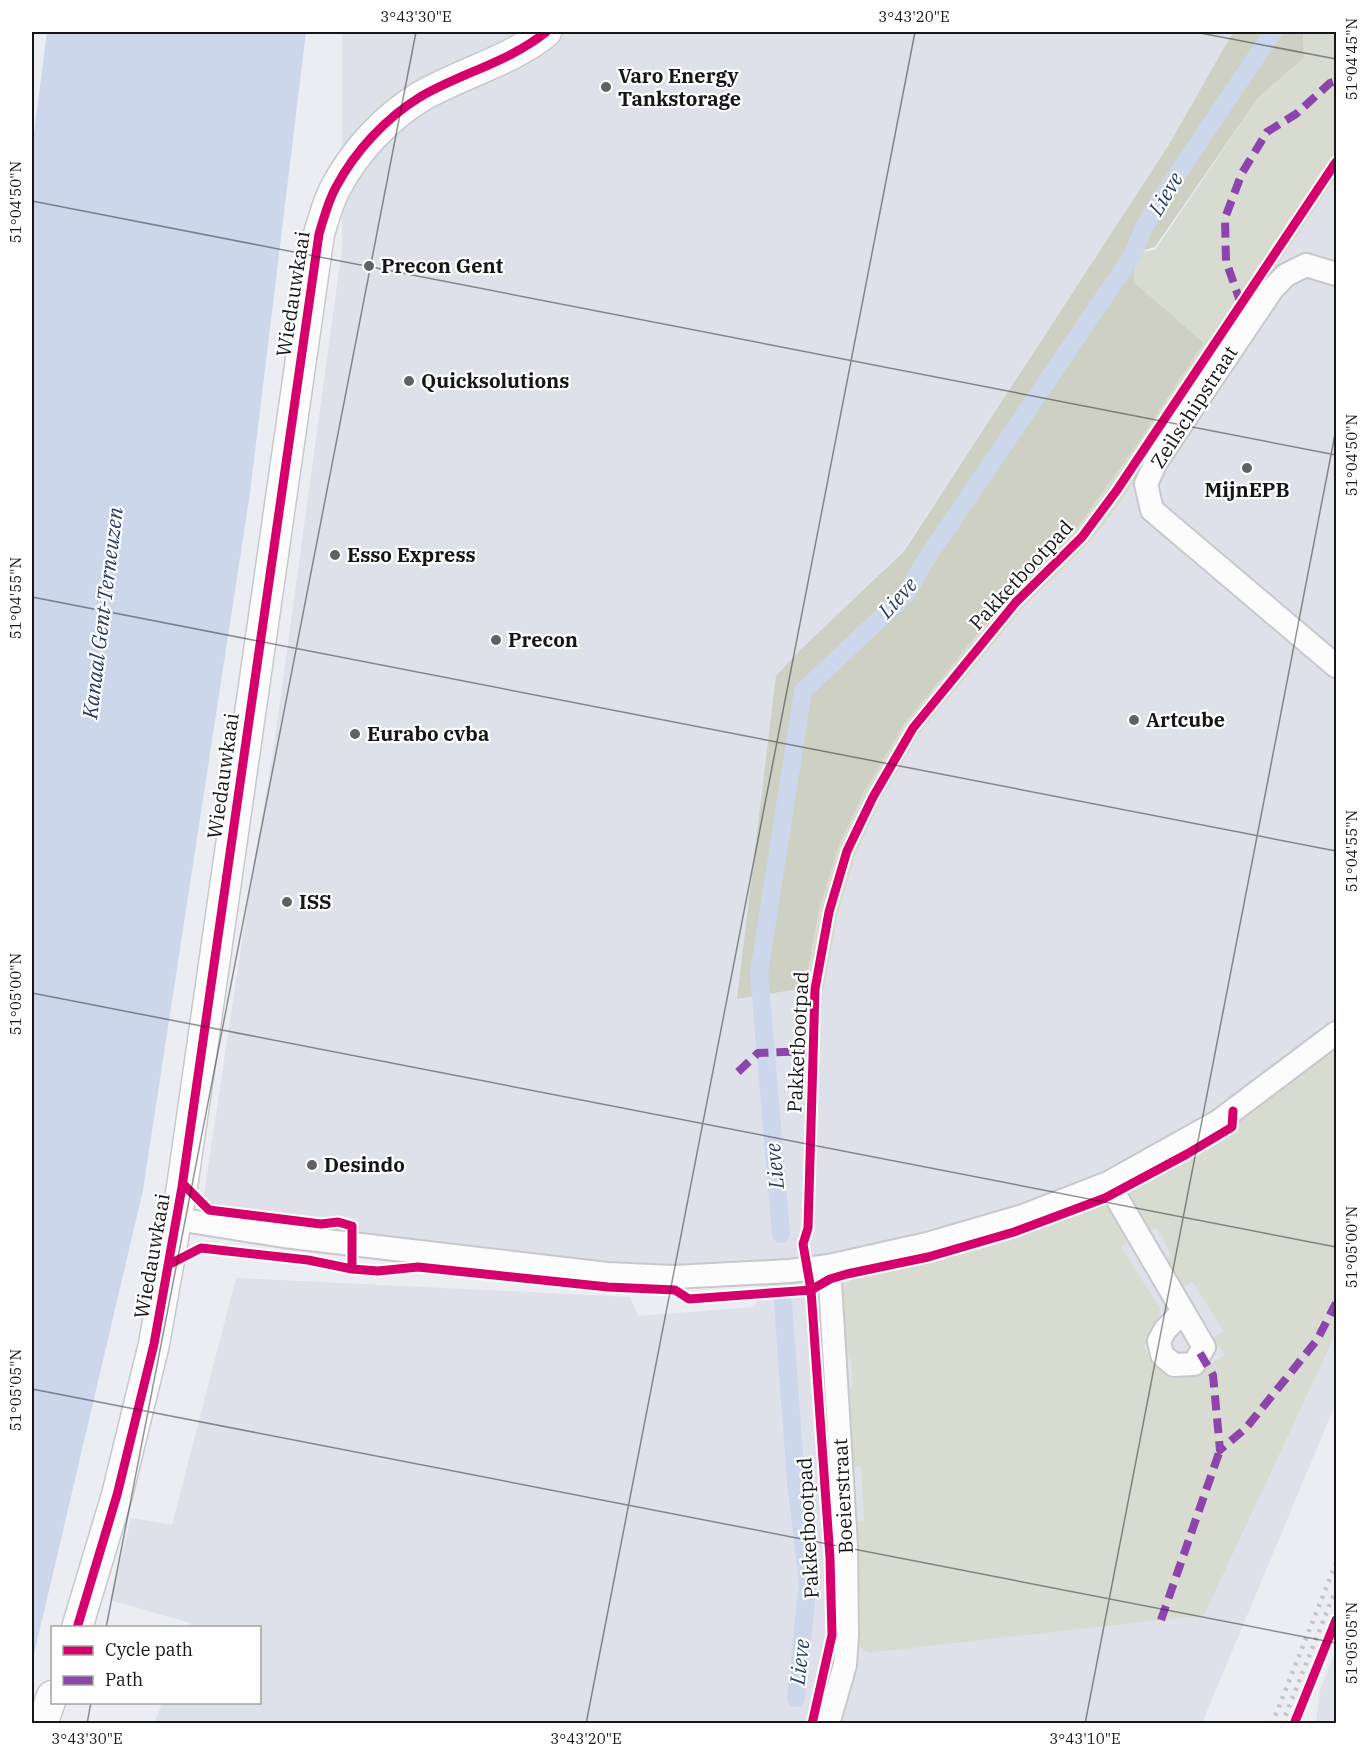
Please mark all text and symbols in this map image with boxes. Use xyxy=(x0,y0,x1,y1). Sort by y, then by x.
text: 3°43'30"E xyxy=(380,7,452,26)
text: 3°43'20"E xyxy=(878,7,950,26)
text: 51°04'45"N xyxy=(1342,18,1361,100)
place label: Varo Energy Tankstorage xyxy=(618,62,741,112)
marker: Varo Energy Tankstorage xyxy=(599,80,613,94)
text: 51°04'50"N xyxy=(6,161,25,243)
water label: Lieve xyxy=(1141,166,1189,221)
street label: Wiedauwkaai xyxy=(269,229,316,359)
place label: Precon Gent xyxy=(381,252,504,279)
marker: Precon Gent xyxy=(362,259,376,273)
street label: Zeilschipstraat xyxy=(1144,340,1243,473)
place label: Quicksolutions xyxy=(421,367,569,394)
marker: Quicksolutions xyxy=(402,374,416,388)
text: 51°04'50"N xyxy=(1342,414,1361,496)
marker: MijnEPB xyxy=(1240,461,1254,475)
place label: MijnEPB xyxy=(1204,476,1290,503)
water label: Kanaal Gent-Terneuzen xyxy=(75,505,129,721)
street label: Pakketbootpad xyxy=(963,514,1079,636)
place label: Esso Express xyxy=(347,541,476,568)
marker: Esso Express xyxy=(328,548,342,562)
text: 51°04'55"N xyxy=(6,557,25,639)
water label: Lieve xyxy=(871,570,923,625)
place label: Precon xyxy=(508,626,578,653)
marker: Precon xyxy=(489,633,503,647)
place label: Artcube xyxy=(1146,706,1225,733)
street label: Wiedauwkaai xyxy=(200,711,245,841)
marker: Artcube xyxy=(1127,713,1141,727)
place label: Eurabo cvba xyxy=(367,720,489,747)
marker: Eurabo cvba xyxy=(348,727,362,741)
text: 51°04'55"N xyxy=(1342,810,1361,892)
place label: ISS xyxy=(299,888,332,915)
marker: ISS xyxy=(280,895,294,909)
text: 51°05'00"N xyxy=(6,953,25,1035)
street label: Pakketbootpad xyxy=(780,971,815,1113)
water label: Lieve xyxy=(758,1141,790,1191)
place label: Desindo xyxy=(324,1151,405,1178)
marker: Desindo xyxy=(305,1158,319,1172)
street label: Wiedauwkaai xyxy=(127,1191,176,1321)
text: 51°05'00"N xyxy=(1342,1206,1361,1288)
text: 51°05'05"N xyxy=(6,1349,25,1431)
street label: Boeierstraat xyxy=(826,1438,859,1555)
street label: Pakketbootpad xyxy=(790,1457,825,1599)
text: 51°05'05"N xyxy=(1342,1602,1361,1684)
legend xyxy=(51,1626,261,1704)
water label: Lieve xyxy=(783,1637,815,1687)
text: Cycle path xyxy=(105,1638,193,1661)
text: Path xyxy=(105,1668,143,1691)
text: 3°43'30"E xyxy=(51,1729,123,1748)
text: 3°43'20"E xyxy=(550,1729,622,1748)
text: 3°43'10"E xyxy=(1049,1729,1121,1748)

